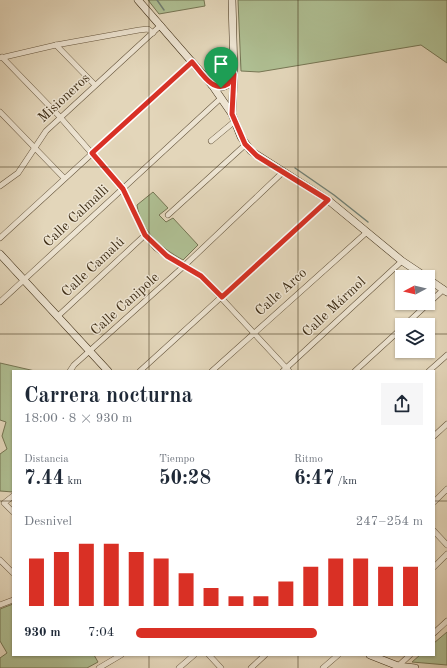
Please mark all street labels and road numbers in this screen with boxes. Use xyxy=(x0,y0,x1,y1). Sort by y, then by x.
street label: Misioneros xyxy=(35,71,93,125)
street label: Calle Calmalli xyxy=(41,182,112,250)
street label: Calle Camalú xyxy=(59,234,127,299)
street label: Calle Arco xyxy=(253,265,309,319)
street label: Calle Canipole xyxy=(88,270,162,338)
street label: Calle Mármol xyxy=(300,274,368,340)

